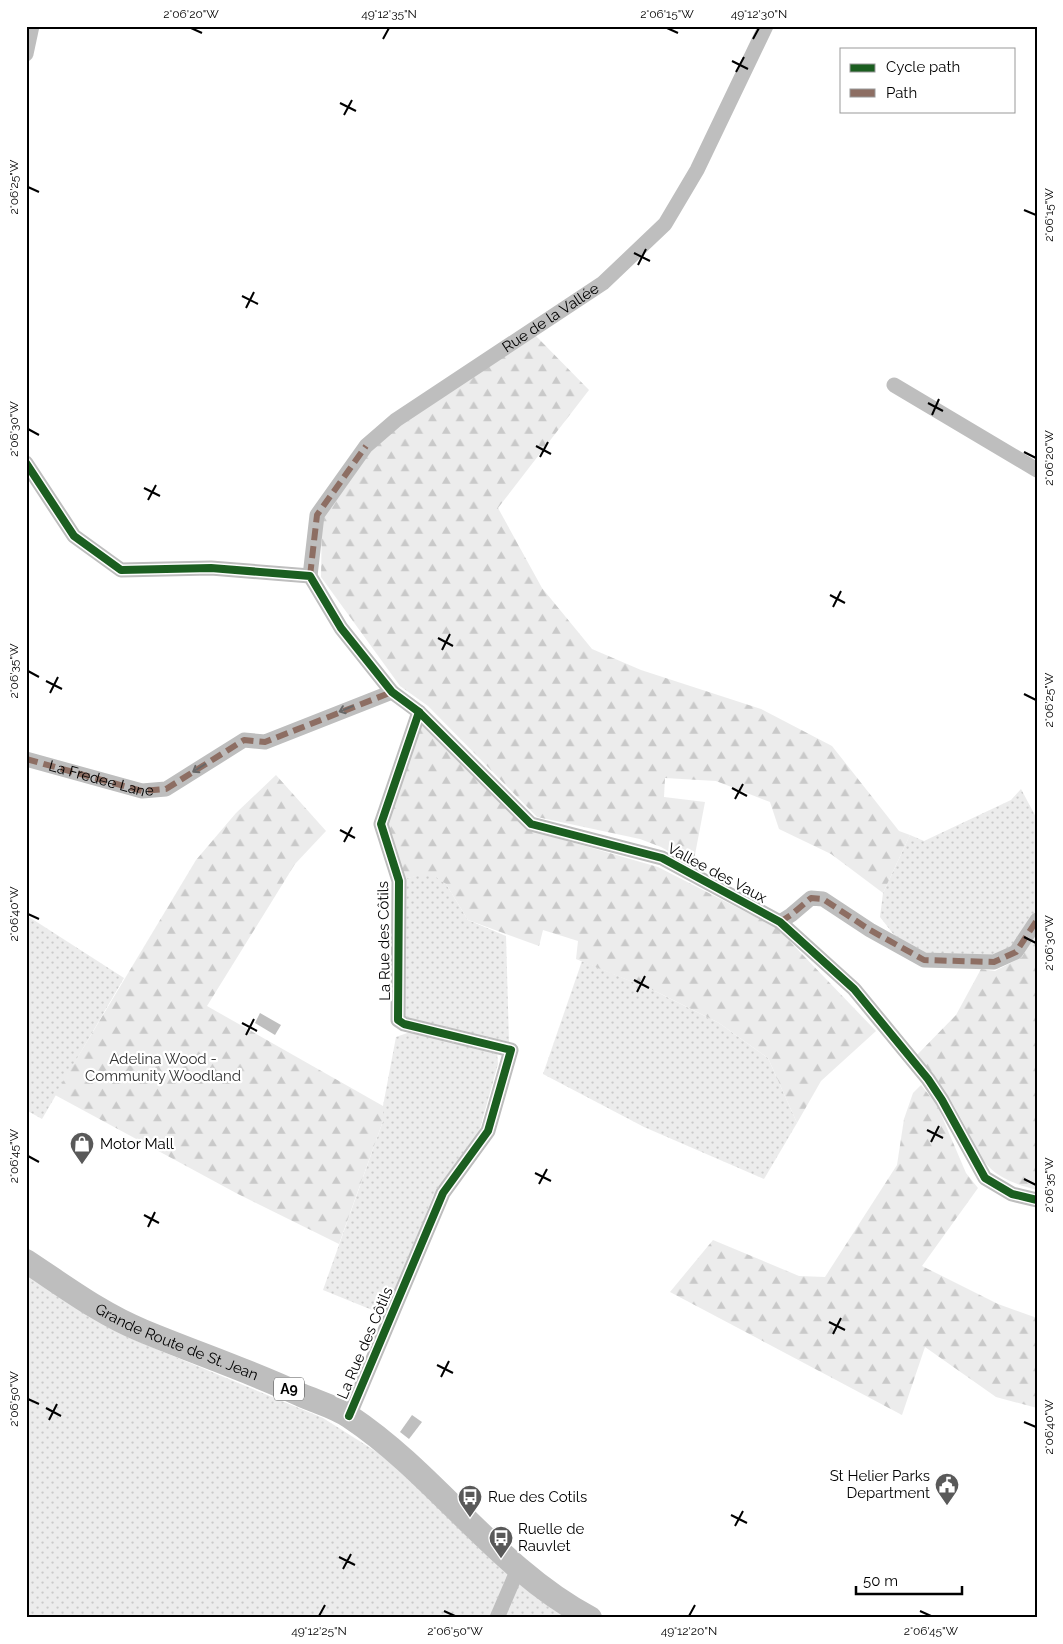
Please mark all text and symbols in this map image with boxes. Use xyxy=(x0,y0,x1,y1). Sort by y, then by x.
text: 2°06'20"W xyxy=(163,7,219,21)
text: 49°12'35"N xyxy=(361,7,417,21)
text: 2°06'15"W xyxy=(640,7,694,21)
text: 49°12'30"N xyxy=(731,7,787,21)
legend xyxy=(840,48,1016,112)
text: Cycle path xyxy=(886,58,960,76)
text: Path xyxy=(886,84,917,102)
text: 2°06'25"W xyxy=(7,159,21,214)
text: 2°06'15"W xyxy=(1042,188,1056,242)
street label: Rue de la Vallée xyxy=(499,279,602,356)
text: 2°06'30"W xyxy=(7,401,21,457)
text: 2°06'20"W xyxy=(1042,430,1056,486)
text: 2°06'35"W xyxy=(7,643,21,698)
text: 2°06'25"W xyxy=(1042,672,1056,727)
one-way arrow xyxy=(339,705,354,714)
street label: La Fredee Lane xyxy=(47,757,155,800)
one-way arrow xyxy=(192,764,206,774)
street label: Vallee des Vaux xyxy=(664,839,770,907)
street label: La Rue des Côtils xyxy=(374,881,394,1001)
text: 2°06'40"W xyxy=(7,886,21,942)
text: 2°06'30"W xyxy=(1042,915,1056,971)
park label: Adelina Wood - Community Woodland xyxy=(85,1050,241,1085)
text: 2°06'45"W xyxy=(7,1128,21,1183)
shop icon: Motor Mall xyxy=(69,1131,95,1165)
place label: Motor Mall xyxy=(100,1135,175,1153)
text: 2°06'35"W xyxy=(1042,1157,1056,1212)
street label: La Rue des Côtils xyxy=(333,1284,397,1402)
street label: Grande Route de St. Jean xyxy=(92,1300,261,1384)
text: 2°06'50"W xyxy=(7,1371,21,1427)
road number: A9 xyxy=(274,1378,304,1400)
text: 2°06'40"W xyxy=(1042,1399,1056,1455)
place label: St Helier Parks Department xyxy=(830,1467,930,1502)
public building icon: St Helier Parks Department xyxy=(934,1472,960,1506)
bus stop icon: Rue des Cotils xyxy=(457,1484,483,1518)
place label: Rue des Cotils xyxy=(488,1488,587,1506)
place label: Ruelle de Rauvlet xyxy=(518,1520,585,1555)
bus stop icon: Ruelle de Rauvlet xyxy=(488,1525,514,1559)
scale bar xyxy=(856,1564,962,1596)
text: 50 m xyxy=(863,1572,898,1590)
text: 49°12'25"N xyxy=(291,1624,347,1638)
text: 2°06'50"W xyxy=(427,1624,483,1638)
text: 49°12'20"N xyxy=(661,1624,717,1638)
text: 2°06'45"W xyxy=(904,1624,959,1638)

